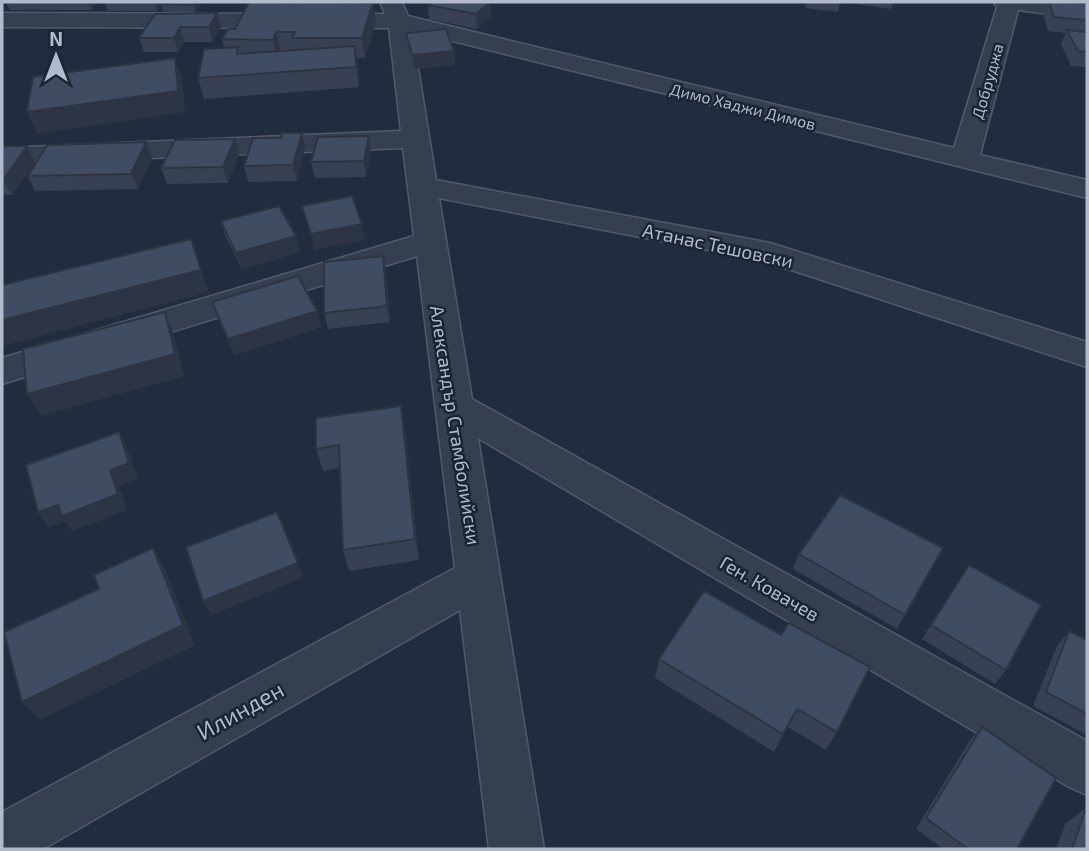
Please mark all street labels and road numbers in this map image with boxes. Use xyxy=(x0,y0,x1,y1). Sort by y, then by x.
street label: Добруджа xyxy=(967,41,1008,121)
street label: Димо Хаджи Димов xyxy=(668,79,818,133)
street label: Атанас Тешовски xyxy=(641,218,795,272)
street label: Александър Стамболийски xyxy=(426,304,486,546)
street label: Ген. Ковачев xyxy=(716,550,824,626)
street label: Илинден xyxy=(192,675,288,745)

